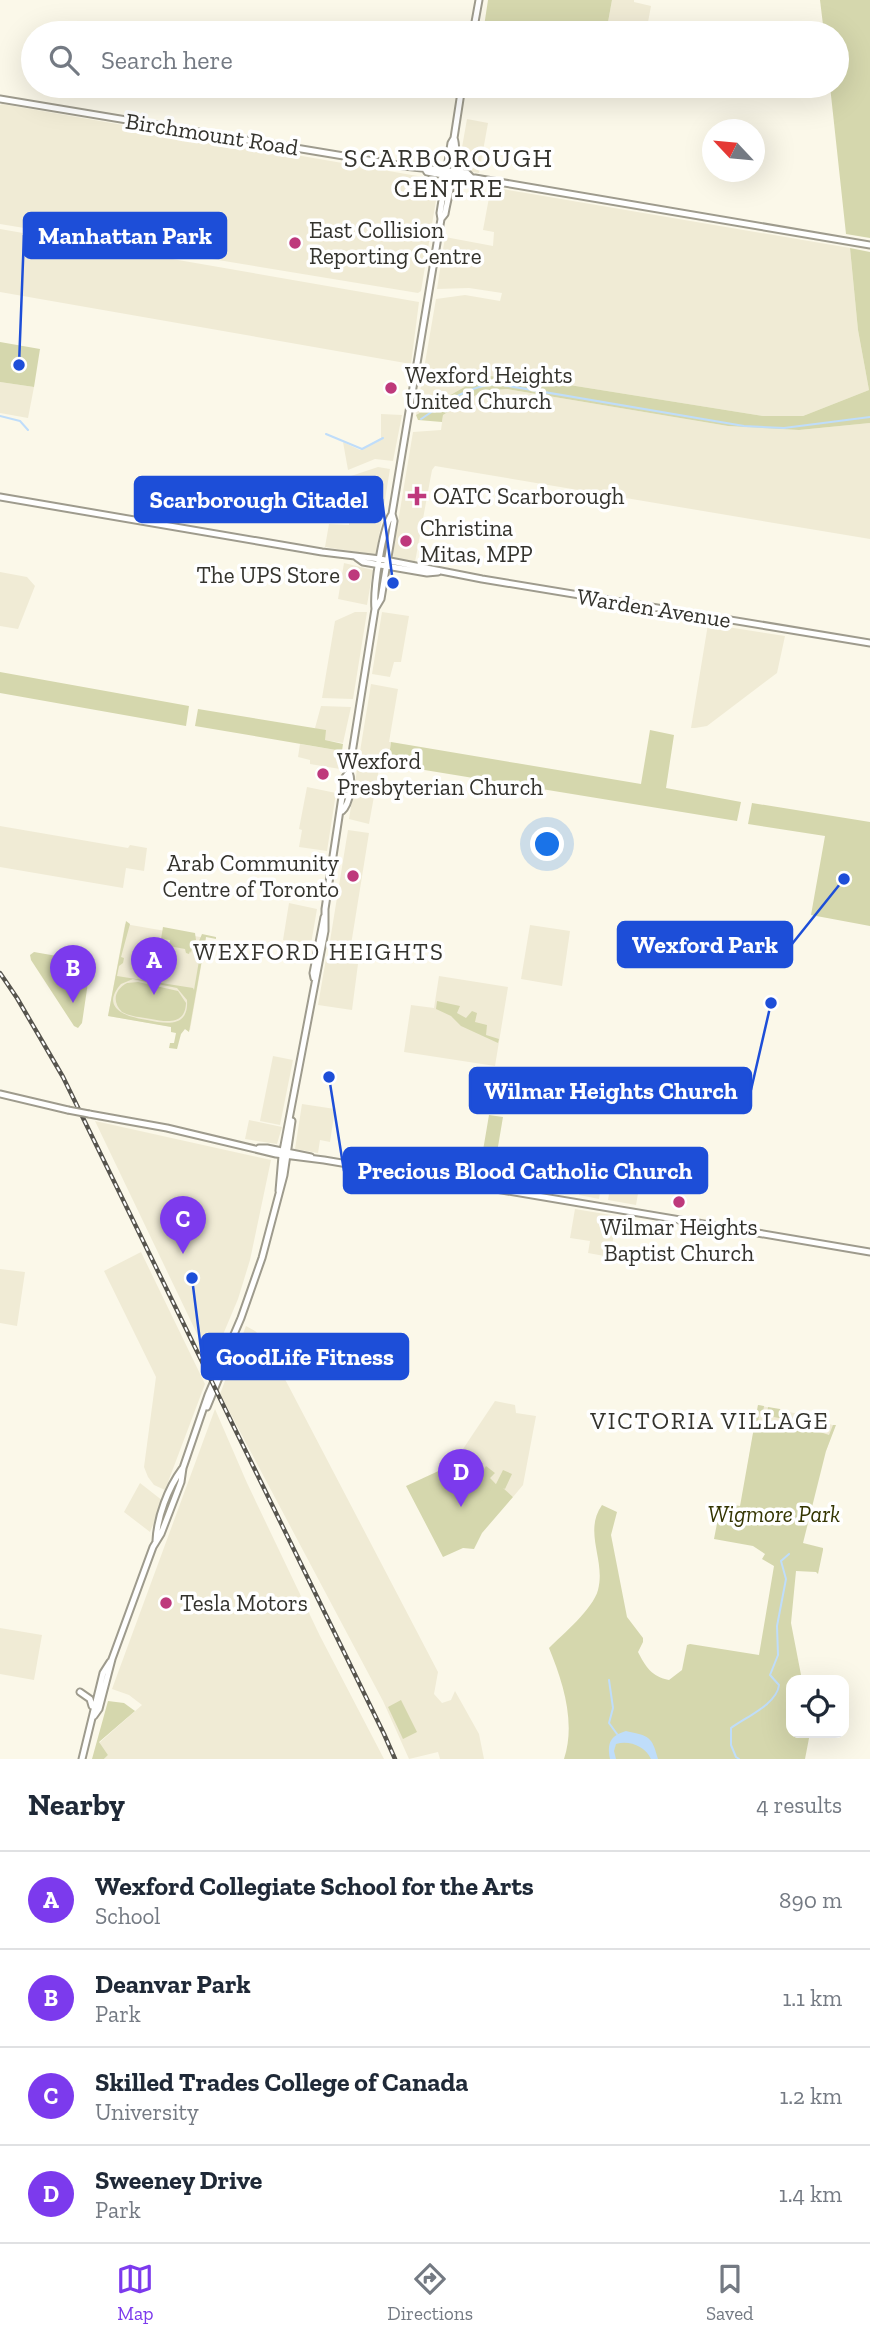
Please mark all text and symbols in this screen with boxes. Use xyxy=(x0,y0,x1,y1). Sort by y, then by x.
search box xyxy=(21,21,849,98)
icon: search xyxy=(45,41,83,79)
text: Search here xyxy=(101,44,233,76)
street label: Birchmount Road xyxy=(124,107,301,162)
north arrow xyxy=(702,119,765,182)
district label: SCARBOROUGH CENTRE xyxy=(344,142,554,204)
callout: Manhattan Park xyxy=(24,213,226,258)
place label: East Collision Reporting Centre xyxy=(309,216,482,270)
text: Manhattan Park xyxy=(38,221,212,250)
marker: East Collision Reporting Centre xyxy=(287,235,303,251)
place label: Wexford Heights United Church xyxy=(405,361,573,415)
marker: Wexford Heights United Church xyxy=(383,380,399,396)
callout: Scarborough Citadel xyxy=(135,477,382,522)
place label: OATC Scarborough xyxy=(433,482,625,510)
text: Scarborough Citadel xyxy=(150,485,369,514)
marker: OATC Scarborough xyxy=(407,486,427,506)
place label: Christina Mitas, MPP xyxy=(420,514,533,568)
marker: Christina Mitas, MPP xyxy=(398,533,414,549)
place label: The UPS Store xyxy=(197,561,340,589)
marker: The UPS Store xyxy=(346,567,362,583)
street label: Warden Avenue xyxy=(575,582,733,634)
place label: Wexford Presbyterian Church xyxy=(337,747,543,801)
marker: Wexford Presbyterian Church xyxy=(315,766,331,782)
your location xyxy=(530,827,564,861)
place label: Arab Community Centre of Toronto xyxy=(162,849,339,903)
marker: Arab Community Centre of Toronto xyxy=(345,868,361,884)
callout: Wexford Park xyxy=(618,922,792,967)
text: Wexford Park xyxy=(632,930,778,959)
pin: A xyxy=(131,937,177,995)
district label: WEXFORD HEIGHTS xyxy=(193,937,445,966)
pin: B xyxy=(50,945,96,1003)
callout: Wilmar Heights Church xyxy=(470,1068,751,1113)
text: Wilmar Heights Church xyxy=(484,1076,738,1105)
callout: Precious Blood Catholic Church xyxy=(344,1148,707,1193)
text: Precious Blood Catholic Church xyxy=(358,1156,692,1185)
marker: Wilmar Heights Baptist Church xyxy=(671,1194,687,1210)
pin: C xyxy=(160,1196,206,1254)
place label: Wilmar Heights Baptist Church xyxy=(600,1213,758,1267)
callout: GoodLife Fitness xyxy=(202,1334,408,1379)
text: GoodLife Fitness xyxy=(216,1342,394,1371)
district label: VICTORIA VILLAGE xyxy=(589,1406,830,1435)
pin: D xyxy=(438,1449,484,1507)
park label: Wigmore Park xyxy=(708,1500,840,1528)
place label: Tesla Motors xyxy=(180,1589,308,1617)
marker: Tesla Motors xyxy=(158,1595,174,1611)
map controls xyxy=(786,1675,849,1738)
button: locate xyxy=(786,1675,849,1738)
text: Nearby xyxy=(28,1787,125,1823)
text: 4 results xyxy=(756,1791,842,1819)
text: Wexford Collegiate School for the Arts xyxy=(95,1870,534,1902)
text: A xyxy=(43,1886,59,1914)
text: 890 m xyxy=(779,1886,842,1914)
text: School xyxy=(95,1902,160,1930)
text: Deanvar Park xyxy=(95,1968,251,2000)
text: B xyxy=(44,1984,58,2012)
text: 1.1 km xyxy=(782,1984,842,2012)
text: Park xyxy=(95,2000,141,2028)
text: Skilled Trades College of Canada xyxy=(95,2066,469,2098)
text: C xyxy=(44,2082,58,2110)
text: 1.2 km xyxy=(779,2082,842,2110)
text: University xyxy=(95,2098,199,2126)
text: Sweeney Drive xyxy=(95,2164,262,2196)
text: D xyxy=(43,2180,59,2208)
text: 1.4 km xyxy=(779,2180,842,2208)
text: Park xyxy=(95,2196,141,2224)
tab: Map xyxy=(116,2260,154,2325)
tab: Directions xyxy=(387,2260,473,2325)
tab: Saved xyxy=(706,2260,754,2325)

